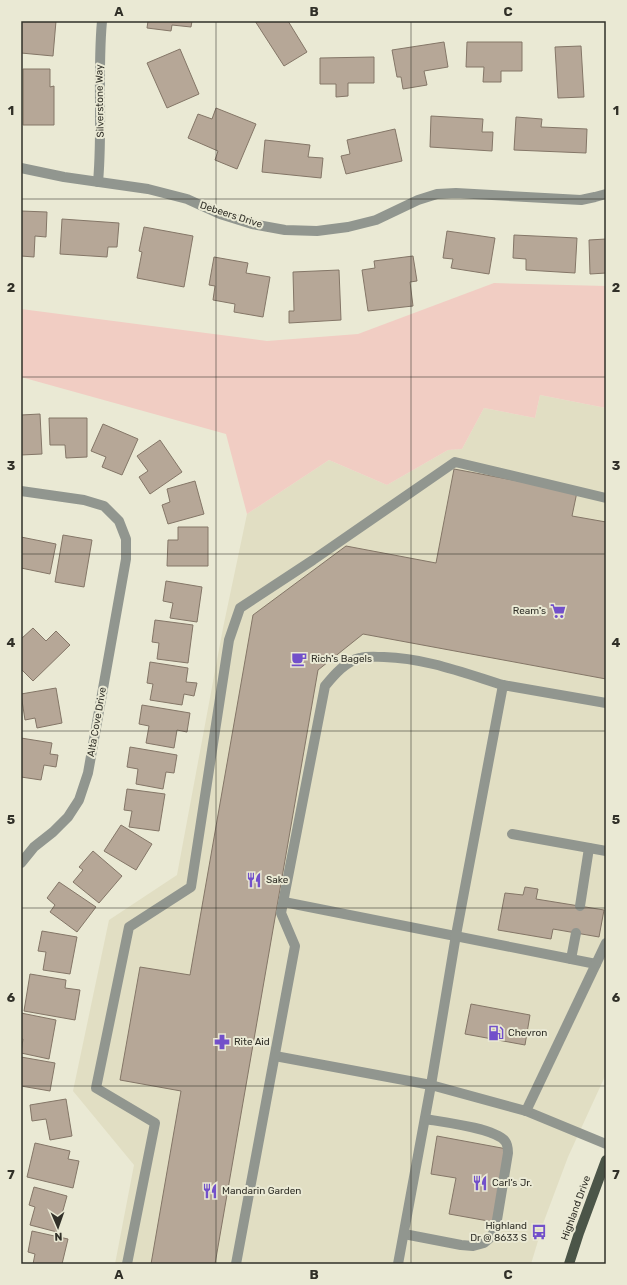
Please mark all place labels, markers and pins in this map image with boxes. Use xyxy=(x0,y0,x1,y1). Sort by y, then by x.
supermarket icon: Ream's xyxy=(549,602,567,620)
place label: Ream's xyxy=(513,605,546,617)
cafe icon: Rich's Bagels xyxy=(290,650,308,668)
place label: Rich's Bagels xyxy=(311,653,372,665)
restaurant icon: Sake xyxy=(245,871,263,889)
place label: Sake xyxy=(266,874,289,886)
fuel station icon: Chevron xyxy=(487,1024,505,1042)
place label: Chevron xyxy=(508,1027,547,1039)
pharmacy icon: Rite Aid xyxy=(213,1033,231,1051)
place label: Rite Aid xyxy=(234,1036,270,1048)
restaurant icon: Carl's Jr. xyxy=(471,1174,489,1192)
place label: Carl's Jr. xyxy=(492,1177,532,1189)
restaurant icon: Mandarin Garden xyxy=(201,1182,219,1200)
place label: Mandarin Garden xyxy=(222,1185,301,1197)
place label: Highland Dr @ 8633 S xyxy=(470,1220,527,1244)
bus stop icon: Highland Dr @ 8633 S xyxy=(530,1223,548,1241)

